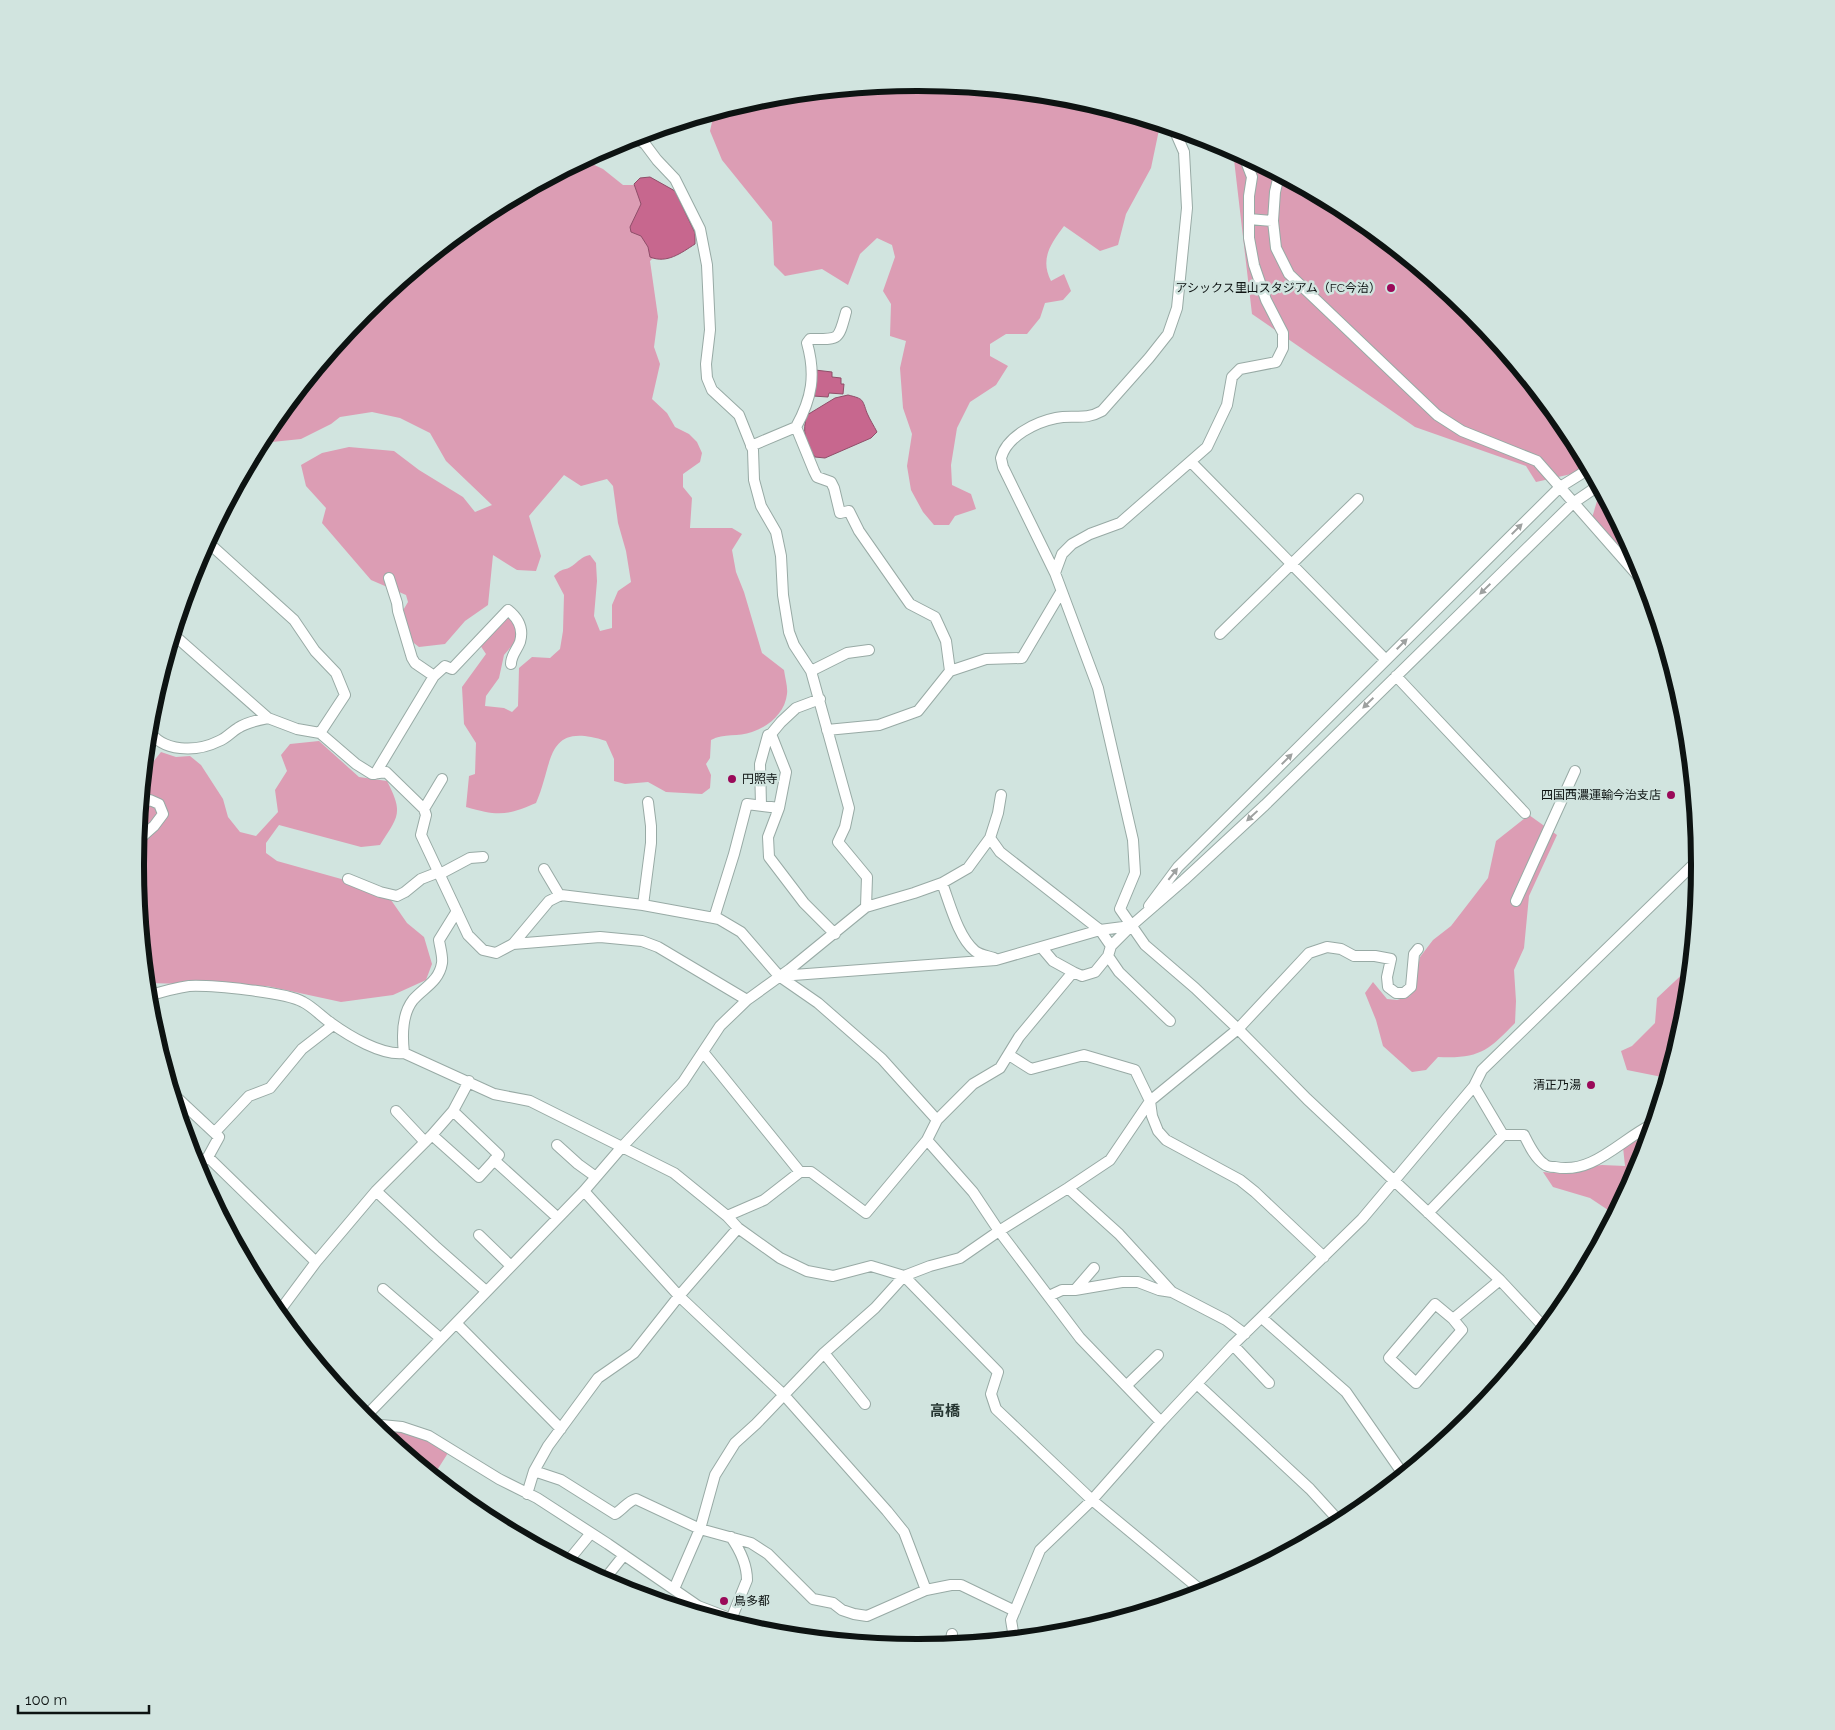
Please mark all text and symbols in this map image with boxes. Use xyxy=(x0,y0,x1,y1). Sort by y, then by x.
place label: アシックス里山スタジアム（FC今治） xyxy=(1176,281,1381,295)
marker: アシックス里山スタジアム（FC今治） xyxy=(1385,282,1397,294)
one-way arrow xyxy=(1511,523,1523,535)
one-way arrow xyxy=(1479,583,1491,595)
one-way arrow xyxy=(1395,638,1407,650)
one-way arrow xyxy=(1363,697,1375,709)
one-way arrow xyxy=(1280,753,1292,765)
place label: 円照寺 xyxy=(742,772,778,786)
marker: 円照寺 xyxy=(726,773,738,785)
place label: 四国西濃運輸今治支店 xyxy=(1541,788,1661,802)
marker: 四国西濃運輸今治支店 xyxy=(1665,789,1677,801)
one-way arrow xyxy=(1246,810,1258,822)
one-way arrow xyxy=(1167,868,1178,881)
place label: 清正乃湯 xyxy=(1533,1078,1581,1092)
marker: 清正乃湯 xyxy=(1585,1079,1597,1091)
district label: 高橋 xyxy=(930,1402,961,1420)
place label: 鳥多都 xyxy=(734,1594,770,1608)
marker: 鳥多都 xyxy=(718,1595,730,1607)
scale bar xyxy=(18,1682,149,1714)
text: 100 m xyxy=(25,1691,67,1709)

